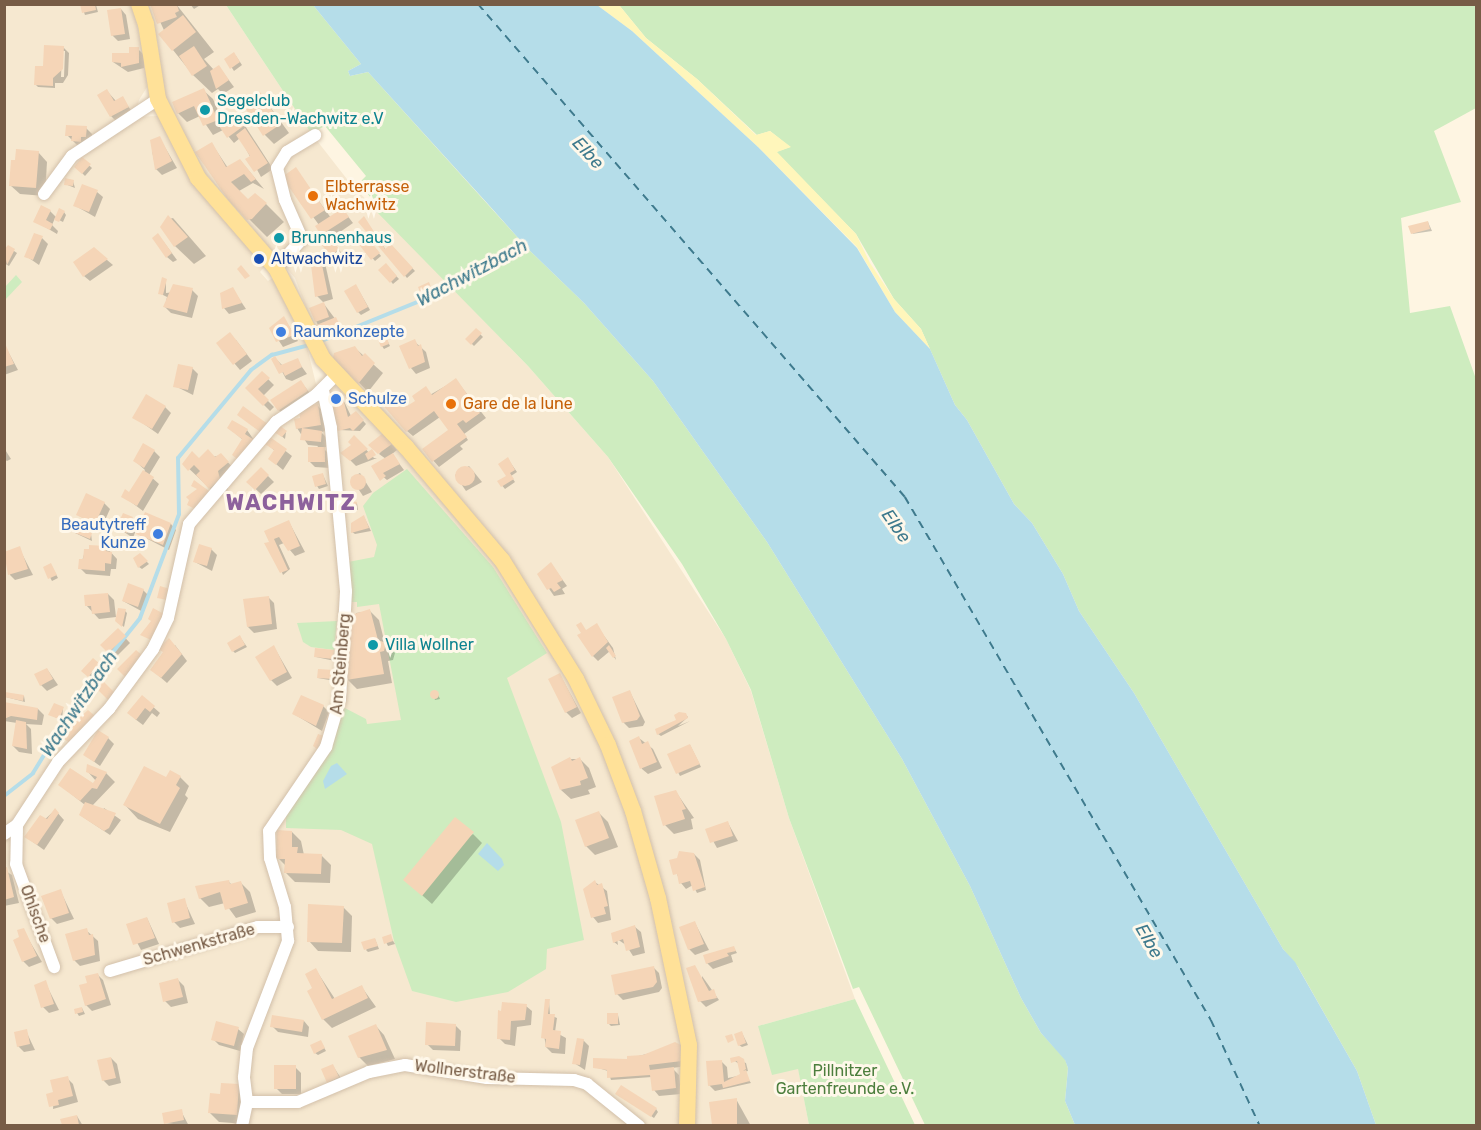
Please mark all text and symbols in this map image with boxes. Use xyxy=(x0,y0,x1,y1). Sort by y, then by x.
place label: Segelclub Dresden-Wachwitz e.V xyxy=(217,91,384,129)
marker: Segelclub Dresden-Wachwitz e.V xyxy=(198,103,212,117)
water label: Elbe xyxy=(568,132,608,174)
place label: Elbterrasse Wachwitz xyxy=(325,177,409,215)
marker: Elbterrasse Wachwitz xyxy=(306,189,320,203)
place label: Brunnenhaus xyxy=(291,228,392,248)
marker: Brunnenhaus xyxy=(272,231,286,245)
water label: Wachwitzbach xyxy=(413,235,531,311)
place label: Altwachwitz xyxy=(271,249,363,269)
marker: Altwachwitz xyxy=(252,252,266,266)
place label: Raumkonzepte xyxy=(293,322,405,342)
marker: Raumkonzepte xyxy=(274,325,288,339)
place label: Schulze xyxy=(348,389,407,409)
marker: Schulze xyxy=(329,392,343,406)
place label: Gare de la lune xyxy=(463,394,573,414)
marker: Gare de la lune xyxy=(444,397,458,411)
district label: WACHWITZ xyxy=(226,490,356,516)
water label: Elbe xyxy=(877,505,915,547)
place label: Beautytreff Kunze xyxy=(61,515,146,553)
marker: Beautytreff Kunze xyxy=(151,527,165,541)
street label: Am Steinberg xyxy=(327,613,355,715)
place label: Villa Wollner xyxy=(385,635,474,655)
marker: Villa Wollner xyxy=(366,638,380,652)
water label: Wachwitzbach xyxy=(36,647,122,761)
street label: Ohlsche xyxy=(16,882,54,946)
street label: Schwenkstraße xyxy=(141,920,257,970)
water label: Elbe xyxy=(1131,920,1167,962)
street label: Wollnerstraße xyxy=(413,1056,517,1088)
park label: Pillnitzer Gartenfreunde e.V. xyxy=(776,1061,914,1099)

